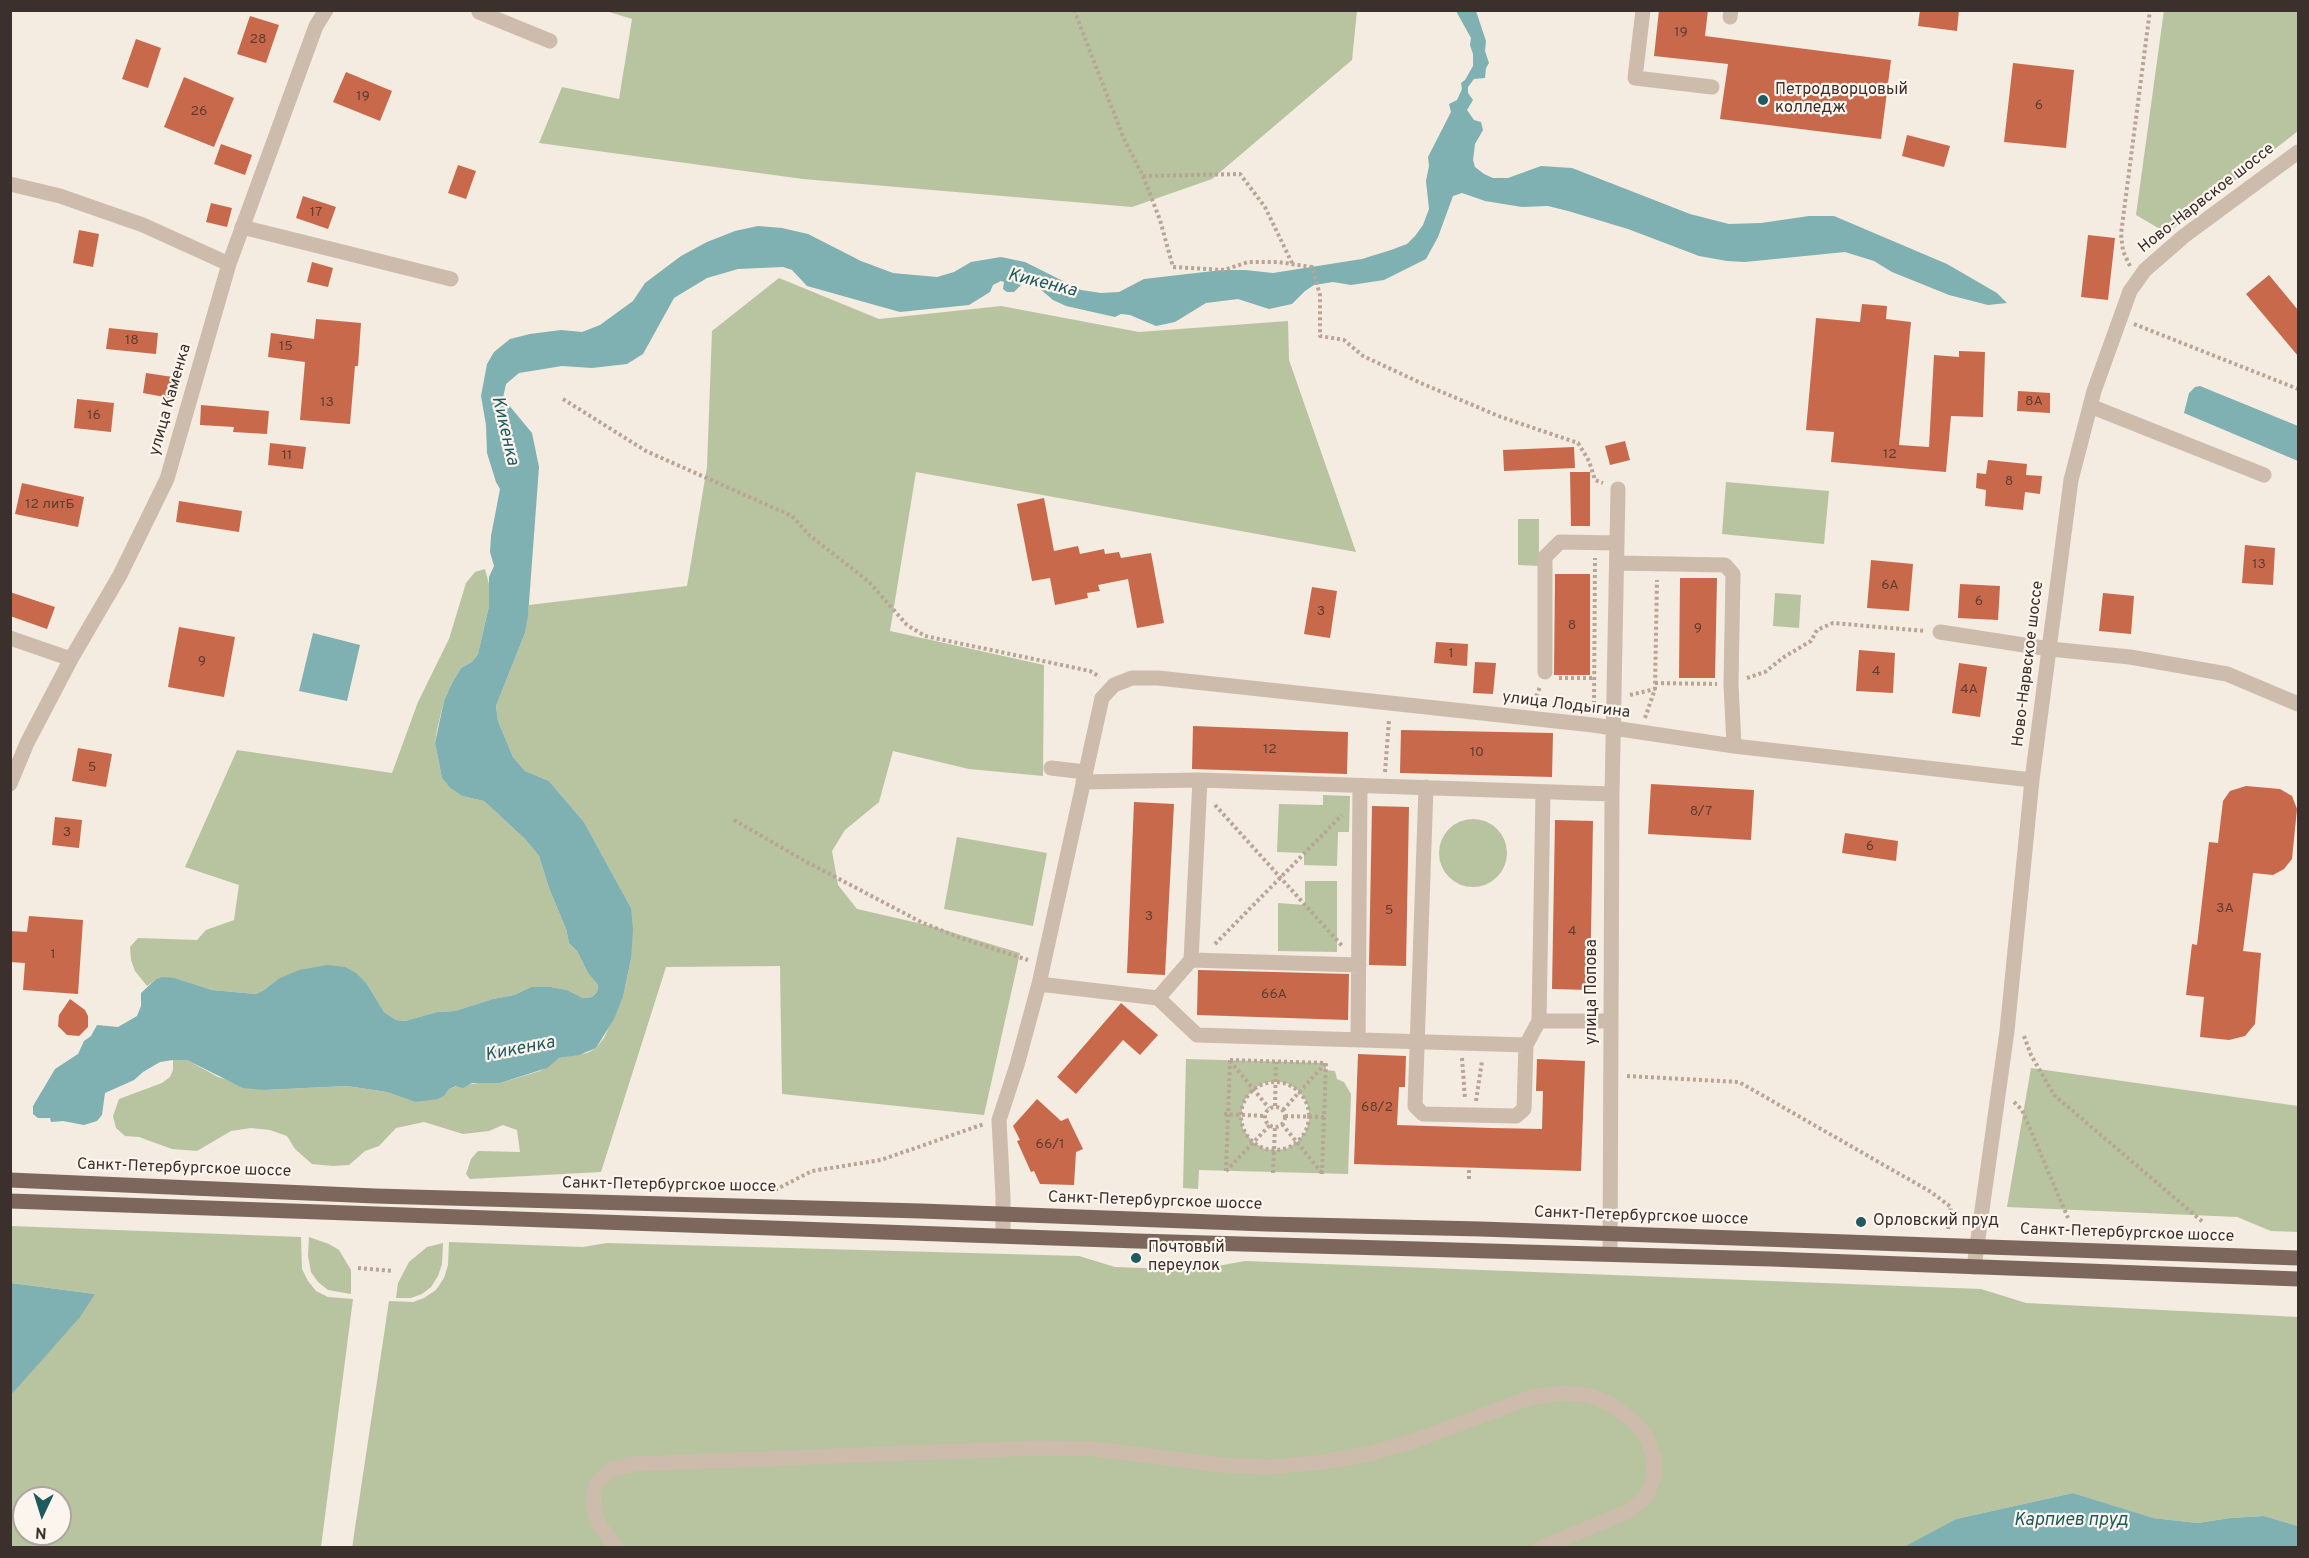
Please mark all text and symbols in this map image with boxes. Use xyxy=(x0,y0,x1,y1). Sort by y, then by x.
house number: 19 xyxy=(1674,25,1688,41)
house number: 28 xyxy=(249,32,267,48)
place label: Петродворцовый колледж xyxy=(1775,81,1908,119)
house number: 19 xyxy=(356,89,370,105)
marker: Петродворцовый колледж xyxy=(1756,93,1770,107)
house number: 6 xyxy=(2035,98,2043,114)
house number: 26 xyxy=(191,104,207,120)
street label: Ново-Нарвское шоссе xyxy=(2135,140,2279,258)
house number: 17 xyxy=(310,205,322,221)
water label: Кикенка xyxy=(1005,265,1079,303)
house number: 18 xyxy=(125,333,139,349)
house number: 15 xyxy=(279,339,293,355)
street label: улица Каменка xyxy=(146,342,196,458)
water label: Кикенка xyxy=(486,394,522,468)
house number: 8А xyxy=(2025,394,2043,410)
house number: 13 xyxy=(320,395,334,411)
house number: 16 xyxy=(87,408,101,424)
house number: 12 xyxy=(1883,447,1897,463)
house number: 11 xyxy=(282,448,292,464)
house number: 8 xyxy=(2005,474,2013,490)
house number: 12 литБ xyxy=(25,497,75,513)
house number: 13 xyxy=(2252,557,2266,573)
house number: 6А xyxy=(1881,578,1899,594)
street label: Ново-Нарвское шоссе xyxy=(2009,580,2049,748)
house number: 6 xyxy=(1975,594,1983,610)
house number: 3 xyxy=(1317,604,1325,620)
house number: 8 xyxy=(1568,618,1576,634)
house number: 9 xyxy=(1694,621,1702,637)
house number: 1 xyxy=(1448,646,1454,662)
house number: 9 xyxy=(198,654,206,670)
house number: 4 xyxy=(1872,664,1880,680)
house number: 4А xyxy=(1960,682,1978,698)
street label: улица Лодыгина xyxy=(1501,689,1631,723)
house number: 12 xyxy=(1263,742,1277,758)
house number: 10 xyxy=(1470,745,1484,761)
house number: 5 xyxy=(88,760,96,776)
house number: 8/7 xyxy=(1690,804,1712,820)
house number: 3 xyxy=(63,825,71,841)
house number: 6 xyxy=(1866,839,1874,855)
house number: 3А xyxy=(2216,901,2234,917)
house number: 5 xyxy=(1385,903,1393,919)
house number: 3 xyxy=(1145,909,1153,925)
house number: 4 xyxy=(1568,924,1576,940)
street label: улица Попова xyxy=(1583,939,1603,1045)
house number: 1 xyxy=(50,947,56,963)
house number: 66А xyxy=(1261,987,1287,1003)
water label: Кикенка xyxy=(483,1033,557,1067)
house number: 68/2 xyxy=(1361,1100,1393,1116)
house number: 66/1 xyxy=(1036,1137,1064,1153)
street label: Санкт-Петербургское шоссе xyxy=(76,1156,292,1182)
street label: Санкт-Петербургское шоссе xyxy=(562,1175,776,1197)
street label: Санкт-Петербургское шоссе xyxy=(1047,1189,1263,1215)
street label: Санкт-Петербургское шоссе xyxy=(1533,1204,1749,1230)
place label: Орловский пруд xyxy=(1873,1212,1999,1232)
marker: Орловский пруд xyxy=(1854,1215,1868,1229)
street label: Санкт-Петербургское шоссе xyxy=(2019,1221,2235,1247)
place label: Почтовый переулок xyxy=(1148,1239,1225,1277)
marker: Почтовый переулок xyxy=(1129,1251,1143,1265)
north arrow xyxy=(12,1486,72,1546)
water label: Карпиев пруд xyxy=(2014,1510,2128,1532)
text: N xyxy=(34,1522,47,1542)

